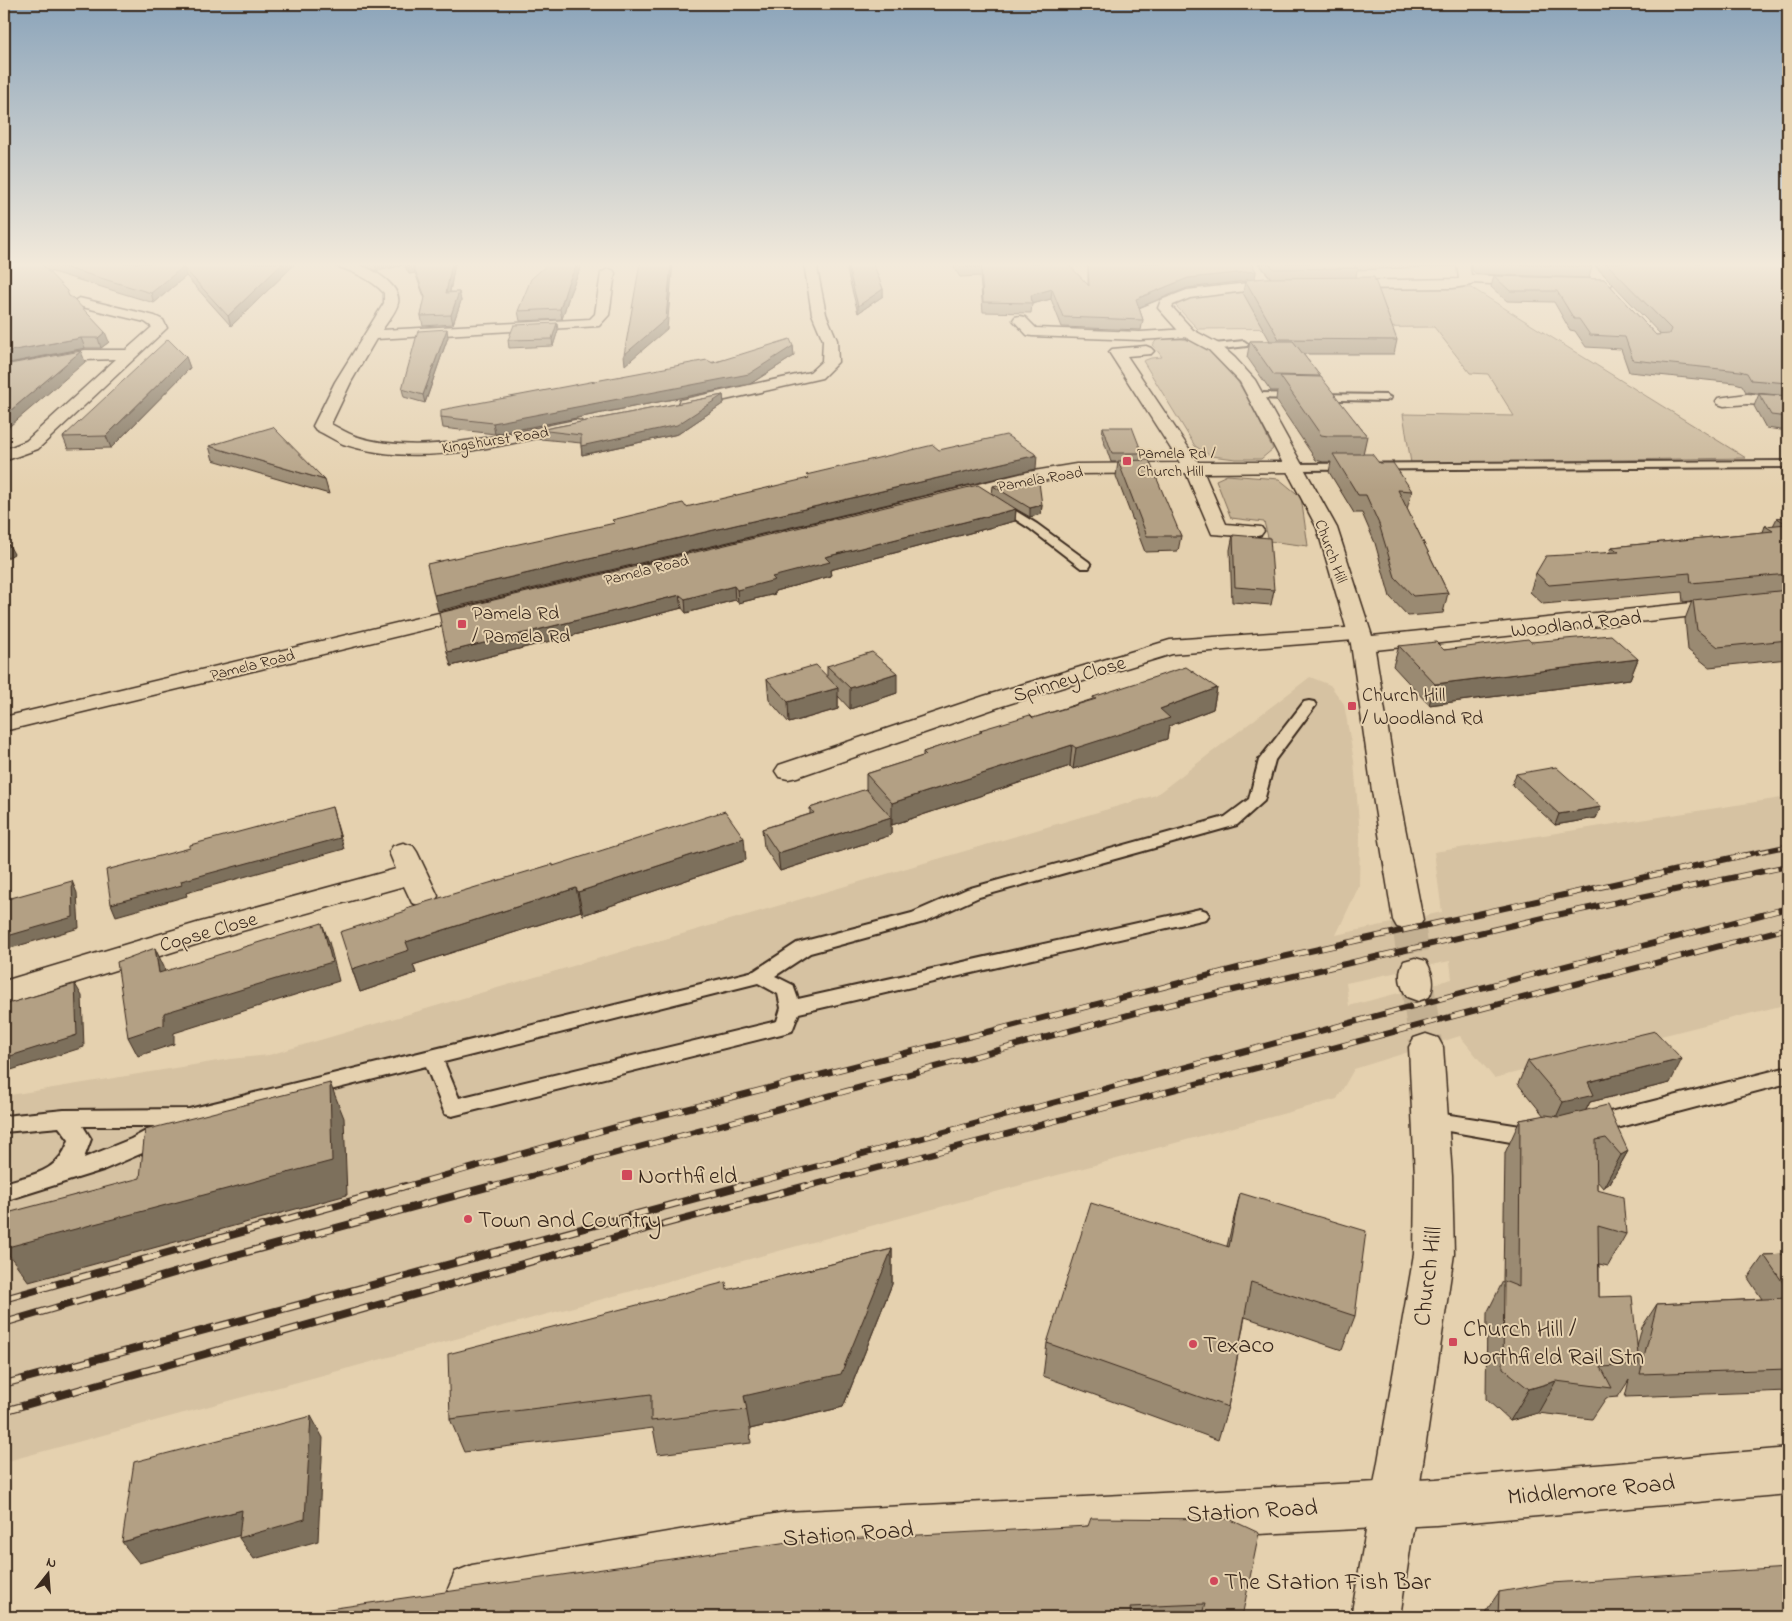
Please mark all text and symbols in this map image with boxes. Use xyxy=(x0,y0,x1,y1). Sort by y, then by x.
street label: Kingshurst Road xyxy=(440,421,550,461)
place label: Pamela Rd / Church Hill xyxy=(1137,442,1216,484)
marker: Pamela Rd / Church Hill xyxy=(1121,455,1133,467)
street label: Pamela Road xyxy=(996,461,1085,499)
street label: Church Hill xyxy=(1307,516,1353,587)
street label: Pamela Road xyxy=(602,549,691,593)
place label: Pamela Rd / Pamela Rd xyxy=(472,600,570,652)
street label: Woodland Road xyxy=(1509,604,1643,647)
marker: Pamela Rd / Pamela Rd xyxy=(456,618,468,630)
street label: Pamela Road xyxy=(208,644,297,688)
street label: Spinney Close xyxy=(1010,650,1129,711)
place label: Church Hill / Woodland Rd xyxy=(1362,682,1483,734)
marker: Church Hill / Woodland Rd xyxy=(1346,700,1358,712)
street label: Copse Close xyxy=(156,906,261,961)
place label: Northfield xyxy=(638,1160,738,1195)
marker: Northfield xyxy=(620,1168,634,1182)
place label: Town and Country xyxy=(478,1204,661,1240)
marker: Town and Country xyxy=(462,1213,474,1225)
street label: Church Hill xyxy=(1406,1225,1453,1328)
place label: Church Hill / Northfield Rail Stn xyxy=(1463,1313,1644,1376)
place label: Texaco xyxy=(1203,1329,1274,1364)
marker: Church Hill / Northfield Rail Stn xyxy=(1447,1336,1459,1348)
marker: Texaco xyxy=(1187,1338,1199,1350)
street label: Middlemore Road xyxy=(1506,1467,1677,1516)
street label: Station Road xyxy=(1186,1492,1319,1533)
street label: Station Road xyxy=(781,1513,915,1558)
north arrow xyxy=(22,1548,72,1598)
text: N xyxy=(44,1552,59,1574)
place label: The Station Fish Bar xyxy=(1224,1566,1432,1601)
marker: The Station Fish Bar xyxy=(1208,1575,1220,1587)

